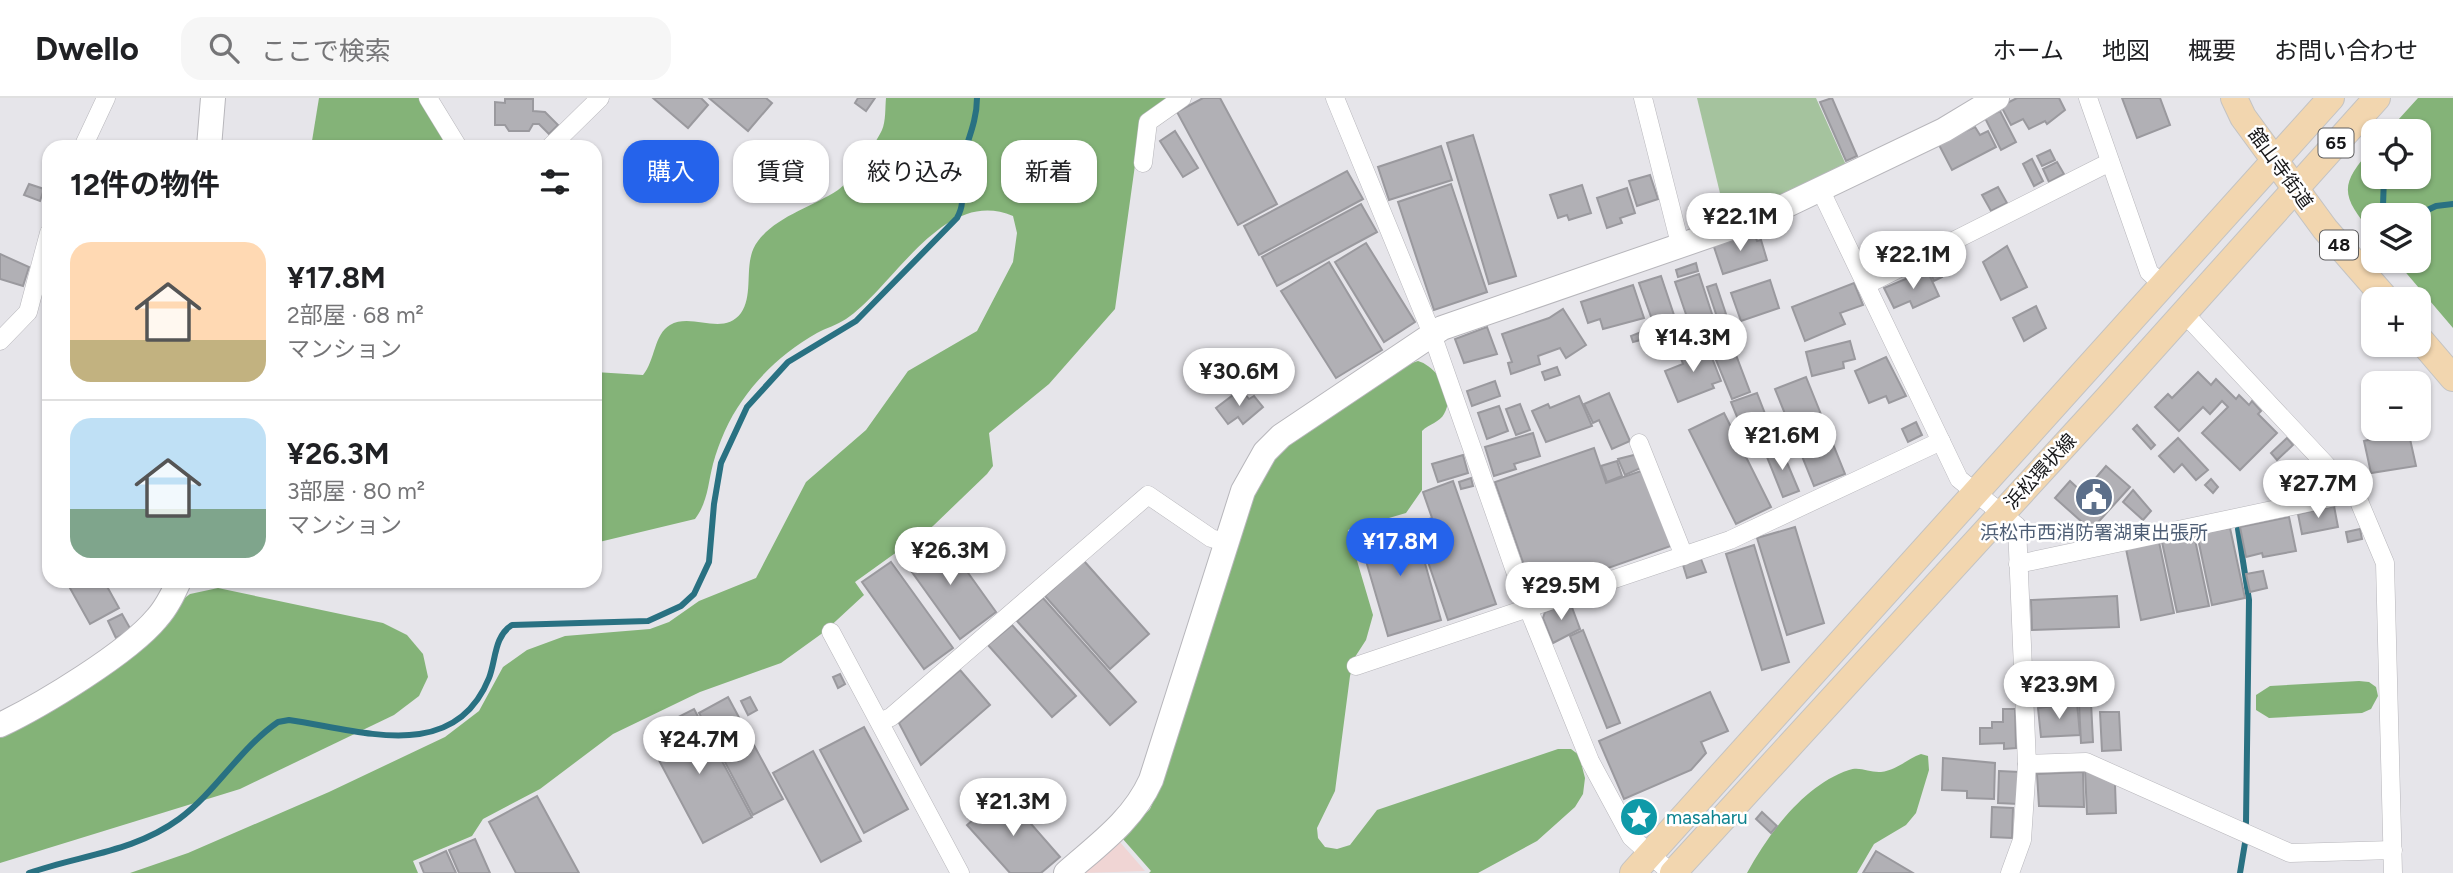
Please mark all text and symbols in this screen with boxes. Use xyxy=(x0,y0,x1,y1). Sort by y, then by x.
search box xyxy=(181,17,671,80)
text: Dwello xyxy=(35,29,139,68)
icon: search xyxy=(205,29,243,67)
text: ここで検索 xyxy=(261,35,391,67)
text: ホーム xyxy=(1993,36,2064,65)
text: 地図 xyxy=(2102,36,2150,65)
text: 概要 xyxy=(2188,36,2236,65)
text: お問い合わせ xyxy=(2274,36,2418,65)
map controls xyxy=(2361,119,2431,441)
button: locate xyxy=(2361,119,2431,189)
street label: 舘山寺街道 xyxy=(2243,123,2318,213)
road number: 65 xyxy=(2318,129,2354,158)
chip: 購入 xyxy=(623,140,719,203)
chip: 賃貸 xyxy=(733,140,829,203)
chip: 絞り込み xyxy=(843,140,987,203)
chip: 新着 xyxy=(1001,140,1097,203)
icon: filters xyxy=(536,163,574,201)
text: 12件の物件 xyxy=(70,166,220,203)
pin: ¥22.1M xyxy=(1683,194,1797,253)
text: ¥22.1M xyxy=(1702,202,1778,230)
button: layers xyxy=(2361,203,2431,273)
road number: 48 xyxy=(2320,230,2358,260)
pin: ¥22.1M xyxy=(1856,232,1970,291)
text: ¥22.1M xyxy=(1875,240,1951,268)
text: ¥17.8M xyxy=(287,259,386,296)
icon: home xyxy=(126,270,210,354)
button: + xyxy=(2361,287,2431,357)
text: 2部屋 · 68 m² xyxy=(287,301,424,329)
pin: ¥14.3M xyxy=(1636,314,1750,374)
text: ¥14.3M xyxy=(1655,323,1731,351)
text: マンション xyxy=(287,335,402,363)
pin: ¥30.6M xyxy=(1182,348,1296,408)
text: ¥30.6M xyxy=(1199,357,1279,385)
button: − xyxy=(2361,371,2431,441)
pin: ¥21.6M xyxy=(1725,412,1839,472)
text: ¥21.6M xyxy=(1744,421,1820,449)
street label: 浜松環状線 xyxy=(2000,429,2081,514)
text: ¥26.3M xyxy=(287,435,389,472)
icon: home xyxy=(126,446,210,530)
pin: ¥27.7M xyxy=(2261,460,2375,520)
text: ¥27.7M xyxy=(2279,469,2357,497)
public building icon: 浜松市西消防署湖東出張所 xyxy=(2073,476,2115,518)
text: 3部屋 · 80 m² xyxy=(287,477,425,505)
text: マンション xyxy=(287,511,402,539)
pin: ¥17.8M xyxy=(1343,518,1457,578)
place label: 浜松市西消防署湖東出張所 xyxy=(1980,521,2208,544)
text: ¥17.8M xyxy=(1362,527,1438,555)
pin: ¥26.3M xyxy=(893,528,1007,587)
text: ¥26.3M xyxy=(911,536,989,564)
pin: ¥29.5M xyxy=(1504,562,1618,622)
text: ¥29.5M xyxy=(1521,571,1601,599)
pin: ¥23.9M xyxy=(2002,662,2116,721)
text: ¥23.9M xyxy=(2020,670,2098,698)
pin: ¥24.7M xyxy=(642,716,756,776)
text: ¥24.7M xyxy=(659,725,739,753)
pin: ¥21.3M xyxy=(956,778,1070,838)
text: ¥21.3M xyxy=(976,787,1050,815)
place icon: masaharu xyxy=(1618,796,1660,838)
place label: masaharu xyxy=(1666,806,1748,829)

